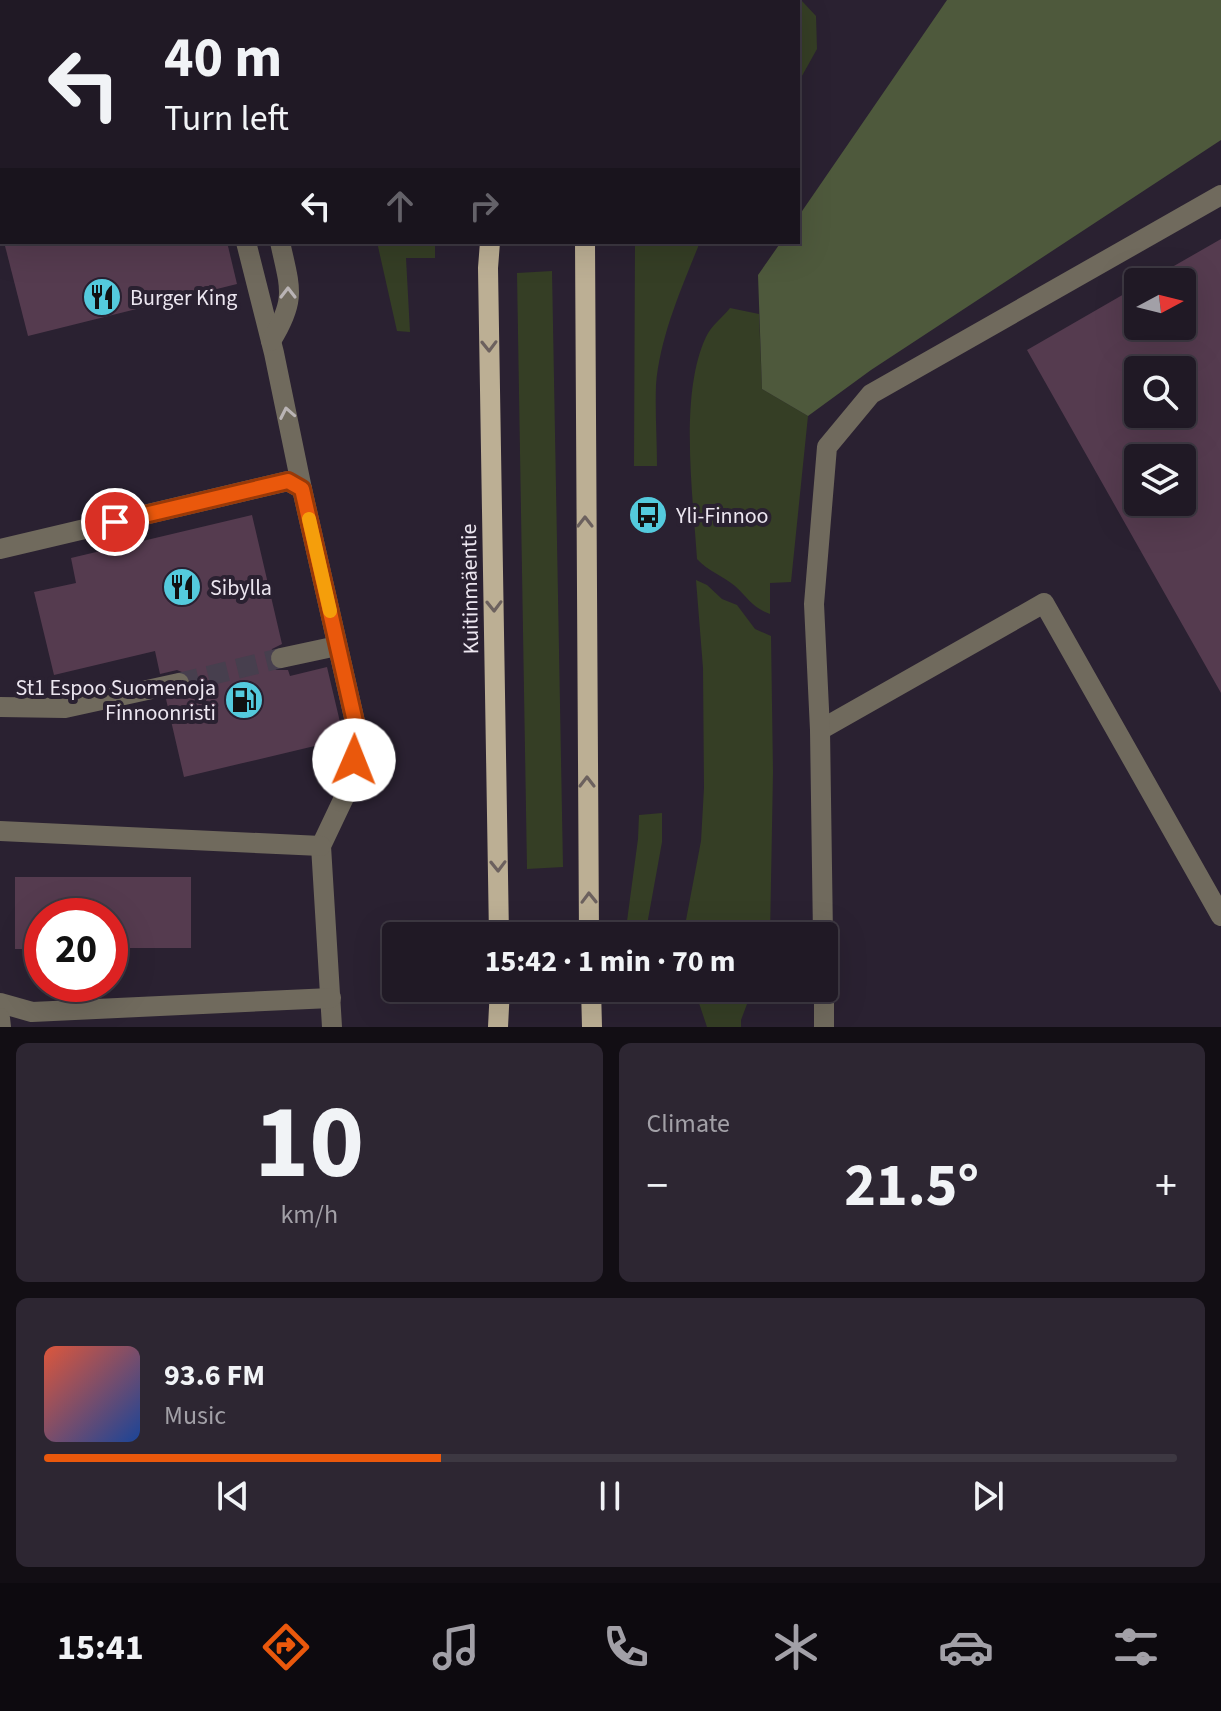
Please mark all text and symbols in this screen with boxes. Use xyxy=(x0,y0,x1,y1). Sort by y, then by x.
text: 40 m xyxy=(164,19,282,98)
icon: left xyxy=(32,32,136,136)
text: Turn left xyxy=(164,93,289,144)
icon: left xyxy=(294,184,338,228)
icon: ahead xyxy=(378,184,422,228)
icon: right xyxy=(462,184,506,228)
north arrow xyxy=(1124,268,1196,340)
map controls xyxy=(1124,268,1196,516)
restaurant icon: Burger King xyxy=(81,276,123,318)
place label: Burger King xyxy=(130,282,237,314)
one-way arrow xyxy=(279,286,297,299)
one-way arrow xyxy=(481,340,498,353)
button: search xyxy=(1124,356,1196,428)
one-way arrow xyxy=(279,406,296,419)
button: layers xyxy=(1124,444,1196,516)
pin xyxy=(81,488,149,556)
bus stop icon: Yli-Finnoo xyxy=(627,494,669,536)
icon: arrive xyxy=(93,500,137,544)
place label: Yli-Finnoo xyxy=(675,500,769,532)
one-way arrow xyxy=(576,515,594,528)
street label: Kuitinmäentie xyxy=(453,523,487,655)
restaurant icon: Sibylla xyxy=(161,566,203,608)
place label: Sibylla xyxy=(210,572,272,604)
one-way arrow xyxy=(485,600,502,613)
place label: St1 Espoo Suomenoja Finnoonristi xyxy=(15,672,216,729)
fuel station icon: St1 Espoo Suomenoja Finnoonristi xyxy=(223,679,265,721)
position arrow xyxy=(312,718,396,802)
one-way arrow xyxy=(578,775,596,788)
one-way arrow xyxy=(489,860,507,873)
one-way arrow xyxy=(580,891,597,904)
speed limit sign: 20 xyxy=(24,898,128,1002)
text: 15:42 · 1 min · 70 m xyxy=(485,940,735,983)
text: 10 xyxy=(254,1070,364,1218)
text: Climate xyxy=(647,1105,730,1142)
text: 21.5° xyxy=(844,1144,979,1229)
text: − xyxy=(647,1155,668,1218)
text: + xyxy=(1155,1155,1177,1218)
text: km/h xyxy=(280,1196,338,1233)
text: 93.6 FM xyxy=(164,1354,265,1397)
text: Music xyxy=(164,1397,226,1434)
icon: previous xyxy=(211,1474,255,1518)
icon: pause xyxy=(588,1474,632,1518)
icon: next xyxy=(966,1474,1010,1518)
icon: directions xyxy=(258,1619,314,1675)
icon: music xyxy=(428,1619,484,1675)
icon: phone xyxy=(598,1619,654,1675)
icon: climate xyxy=(768,1619,824,1675)
icon: car xyxy=(938,1619,994,1675)
icon: filters xyxy=(1108,1619,1164,1675)
text: 15:41 xyxy=(57,1622,144,1673)

